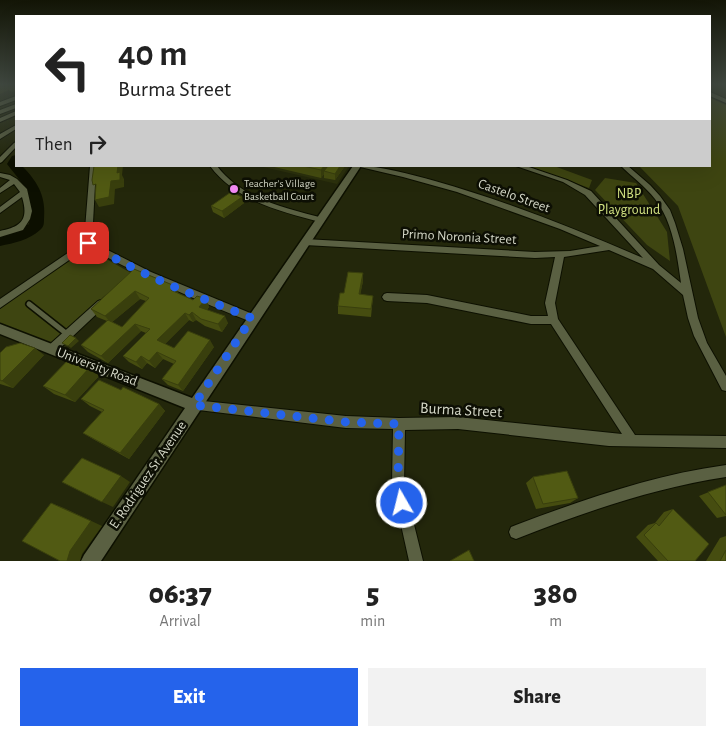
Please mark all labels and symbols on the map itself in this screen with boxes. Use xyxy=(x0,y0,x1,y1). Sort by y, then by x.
street label: Castelo Street xyxy=(476,177,552,216)
place label: Teacher's Village Basketball Court xyxy=(244,178,315,202)
marker: Teacher's Village Basketball Court xyxy=(228,183,240,195)
park label: NBP Playground xyxy=(598,187,660,217)
pin xyxy=(67,222,109,264)
street label: Primo Noronia Street xyxy=(401,227,517,247)
street label: University Road xyxy=(55,345,139,389)
street label: Burma Street xyxy=(420,400,502,420)
street label: E. Rodriguez Sr. Avenue xyxy=(107,419,189,531)
position arrow xyxy=(375,476,427,528)

